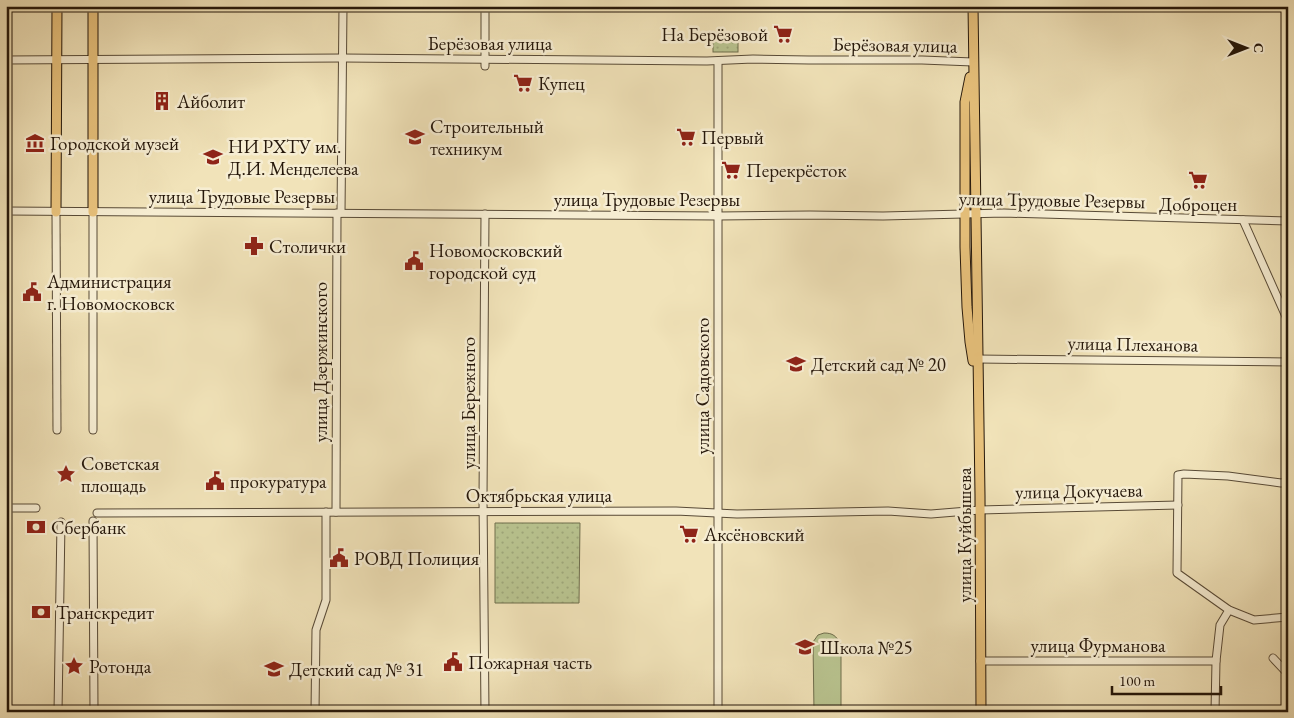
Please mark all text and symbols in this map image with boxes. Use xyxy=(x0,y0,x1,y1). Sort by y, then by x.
place label: На Берёзовой xyxy=(661,22,768,47)
north arrow xyxy=(1222,22,1272,72)
supermarket icon: На Берёзовой xyxy=(772,23,794,45)
street label: Берёзовая улица xyxy=(428,31,553,56)
street label: Берёзовая улица xyxy=(832,31,958,59)
text: С xyxy=(1250,43,1268,53)
place label: Купец xyxy=(538,71,585,96)
supermarket icon: Купец xyxy=(512,72,534,94)
place label: Айболит xyxy=(176,89,245,114)
building icon: Айболит xyxy=(151,90,173,112)
place label: Строительный техникум xyxy=(430,114,544,161)
place label: Первый xyxy=(701,125,764,150)
school or university icon: Строительный техникум xyxy=(404,126,426,148)
supermarket icon: Первый xyxy=(675,126,697,148)
place label: Городской музей xyxy=(50,131,179,156)
museum icon: Городской музей xyxy=(24,132,46,154)
place label: НИ РХТУ им. Д.И. Менделеева xyxy=(228,134,359,181)
school or university icon: НИ РХТУ им. Д.И. Менделеева xyxy=(202,146,224,168)
place label: Перекрёсток xyxy=(746,158,847,183)
supermarket icon: Перекрёсток xyxy=(720,159,742,181)
supermarket icon: Доброцен xyxy=(1187,169,1209,191)
street label: улица Трудовые Резервы xyxy=(149,184,336,209)
street label: улица Трудовые Резервы xyxy=(959,186,1146,214)
street label: улица Трудовые Резервы xyxy=(554,187,741,212)
place label: Доброцен xyxy=(1159,192,1237,217)
place label: Столички xyxy=(269,234,346,259)
pharmacy icon: Столички xyxy=(243,235,265,257)
place label: Новомосковский городской суд xyxy=(429,238,563,285)
public building icon: Новомосковский городской суд xyxy=(403,250,425,272)
place label: Администрация г. Новомосковск xyxy=(46,269,175,316)
public building icon: Администрация г. Новомосковск xyxy=(21,281,43,303)
street label: улица Дзержинского xyxy=(308,282,333,442)
street label: улица Садовского xyxy=(690,317,715,455)
street label: улица Плеханова xyxy=(1068,330,1199,358)
street label: улица Бережного xyxy=(456,337,481,469)
place label: Детский сад № 20 xyxy=(811,352,946,377)
school or university icon: Детский сад № 20 xyxy=(785,353,807,375)
place label: Советская площадь xyxy=(81,451,160,498)
place icon: Советская площадь xyxy=(55,463,77,485)
street label: улица Куйбышева xyxy=(952,467,977,603)
place label: прокуратура xyxy=(230,469,327,494)
public building icon: прокуратура xyxy=(204,470,226,492)
street label: улица Докучаева xyxy=(1015,477,1143,505)
street label: Октябрьская улица xyxy=(466,483,613,508)
place label: Сбербанк xyxy=(51,515,126,540)
bank icon: Сбербанк xyxy=(25,516,47,538)
place label: Аксёновский xyxy=(703,522,805,547)
supermarket icon: Аксёновский xyxy=(678,523,700,545)
place label: РОВД Полиция xyxy=(354,546,480,571)
public building icon: РОВД Полиция xyxy=(328,547,350,569)
place label: Транскредит xyxy=(56,600,154,625)
bank icon: Транскредит xyxy=(30,601,52,623)
street label: улица Фурманова xyxy=(1030,633,1166,658)
place label: Школа №25 xyxy=(820,635,913,660)
school or university icon: Школа №25 xyxy=(794,636,816,658)
place label: Пожарная часть xyxy=(468,650,593,675)
public building icon: Пожарная часть xyxy=(442,651,464,673)
place label: Ротонда xyxy=(89,654,152,679)
place icon: Ротонда xyxy=(63,655,85,677)
place label: Детский сад № 31 xyxy=(289,657,424,682)
school or university icon: Детский сад № 31 xyxy=(263,658,285,680)
scale bar xyxy=(1112,663,1220,695)
text: 100 m xyxy=(1119,671,1156,690)

